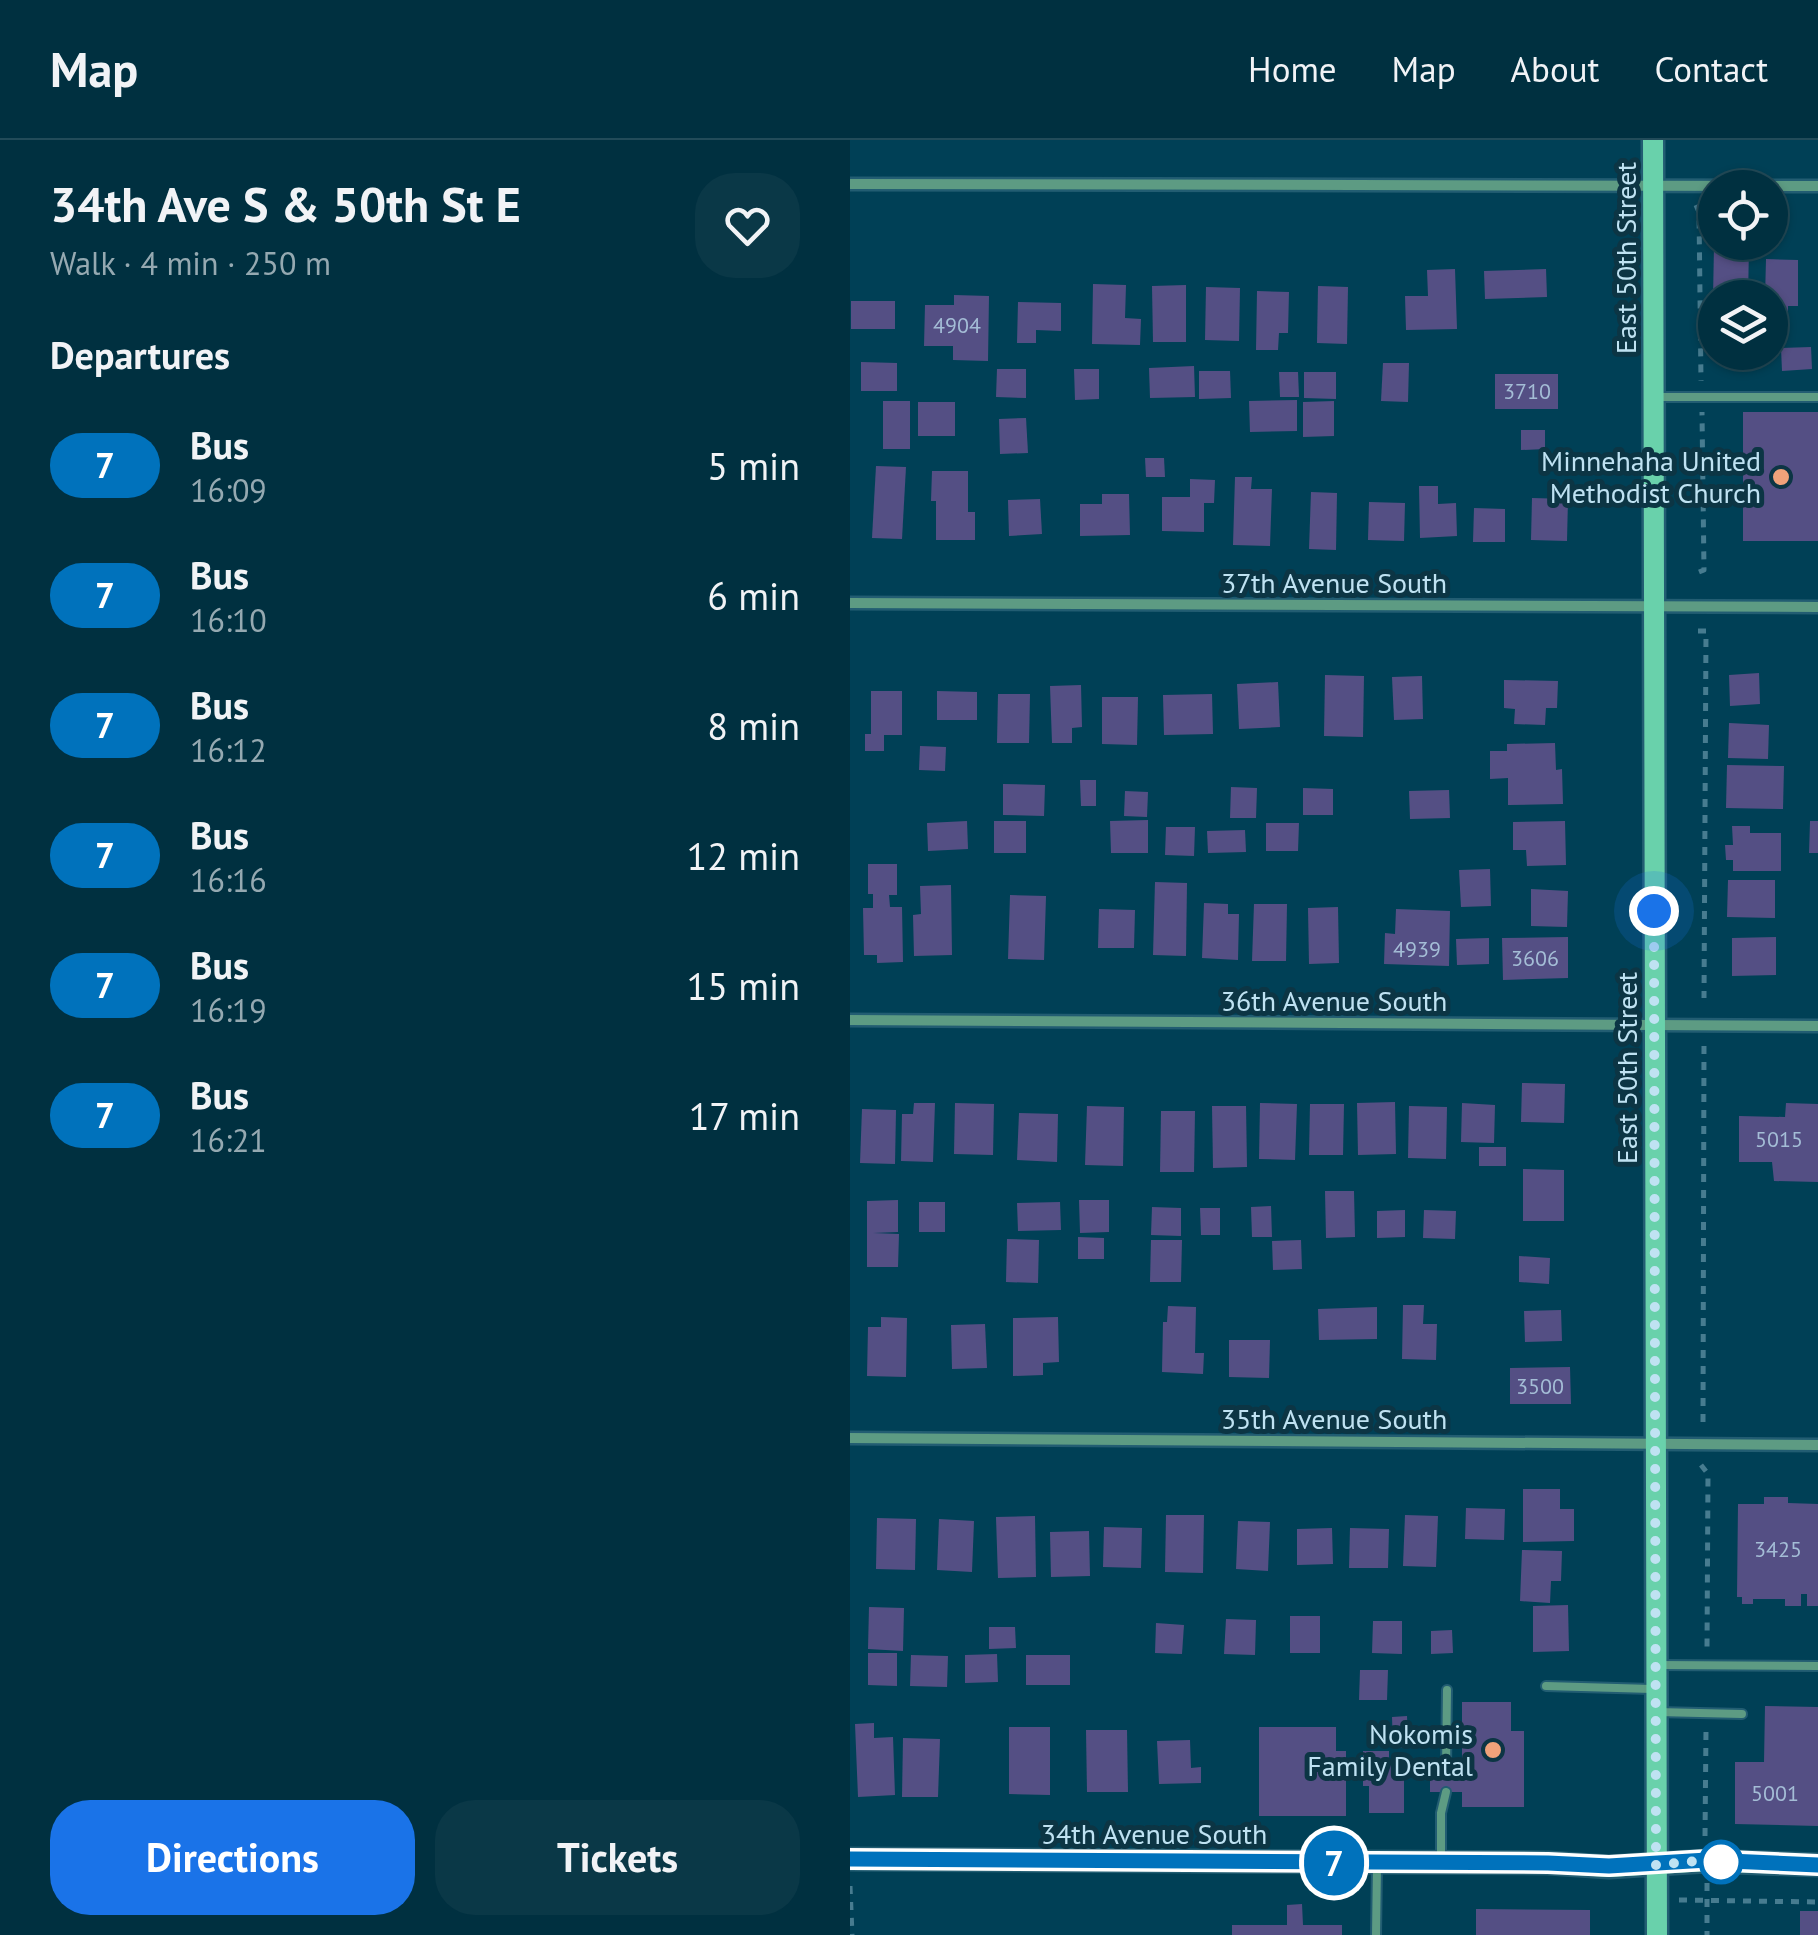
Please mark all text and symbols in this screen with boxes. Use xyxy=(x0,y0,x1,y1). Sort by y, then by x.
text: Map xyxy=(50,38,138,100)
text: Home xyxy=(1248,46,1337,92)
text: Map xyxy=(1392,46,1456,92)
text: About xyxy=(1511,46,1599,92)
text: Contact xyxy=(1654,46,1768,92)
street label: East 50th Street xyxy=(1607,162,1644,354)
map controls xyxy=(1698,170,1788,370)
button: locate xyxy=(1698,170,1788,260)
text: 34th Ave S & 50th St E xyxy=(50,173,521,235)
button: heart xyxy=(695,173,800,278)
text: Walk · 4 min · 250 m xyxy=(50,242,331,284)
button: layers xyxy=(1698,280,1788,370)
house number: 4904 xyxy=(933,311,981,339)
text: Departures xyxy=(50,330,230,379)
house number: 3710 xyxy=(1503,377,1551,405)
text: Bus xyxy=(190,420,249,469)
text: 5 min xyxy=(707,441,800,490)
text: 7 xyxy=(95,442,115,488)
place label: Minnehaha United Methodist Church xyxy=(1541,442,1761,511)
marker: Minnehaha United Methodist Church xyxy=(1770,466,1792,488)
text: 16:09 xyxy=(190,469,267,511)
text: Bus xyxy=(190,550,249,599)
street label: 37th Avenue South xyxy=(1221,564,1447,601)
text: 6 min xyxy=(707,571,800,620)
text: 7 xyxy=(95,572,115,618)
text: 16:10 xyxy=(190,599,267,641)
text: Bus xyxy=(190,680,249,729)
text: 8 min xyxy=(707,701,800,750)
text: 7 xyxy=(95,702,115,748)
text: 16:12 xyxy=(190,729,267,771)
text: Bus xyxy=(190,810,249,859)
text: 12 min xyxy=(687,831,800,880)
text: 7 xyxy=(95,832,115,878)
text: 16:16 xyxy=(190,859,267,901)
your location xyxy=(1629,886,1679,936)
house number: 4939 xyxy=(1393,935,1441,963)
text: Bus xyxy=(190,940,249,989)
house number: 3606 xyxy=(1511,944,1559,972)
text: 15 min xyxy=(687,961,800,1010)
text: 7 xyxy=(95,962,115,1008)
street label: East 50th Street xyxy=(1608,972,1645,1164)
street label: 36th Avenue South xyxy=(1221,982,1447,1019)
text: 16:19 xyxy=(190,989,267,1031)
text: Bus xyxy=(190,1070,249,1119)
text: 17 min xyxy=(689,1091,800,1140)
text: 7 xyxy=(95,1092,115,1138)
text: 16:21 xyxy=(190,1119,267,1161)
house number: 5015 xyxy=(1755,1125,1803,1153)
house number: 3500 xyxy=(1516,1372,1564,1400)
street label: 35th Avenue South xyxy=(1221,1400,1447,1437)
house number: 3425 xyxy=(1754,1535,1802,1563)
place label: Nokomis Family Dental xyxy=(1307,1715,1473,1784)
marker: Nokomis Family Dental xyxy=(1482,1739,1504,1761)
house number: 5001 xyxy=(1751,1779,1799,1807)
button: Directions xyxy=(50,1800,415,1915)
button: Tickets xyxy=(435,1800,800,1915)
street label: 34th Avenue South xyxy=(1041,1815,1267,1852)
line badge: 7 xyxy=(1302,1830,1366,1896)
text: 7 xyxy=(1324,1840,1344,1886)
unlabelled marker xyxy=(1700,1841,1742,1883)

